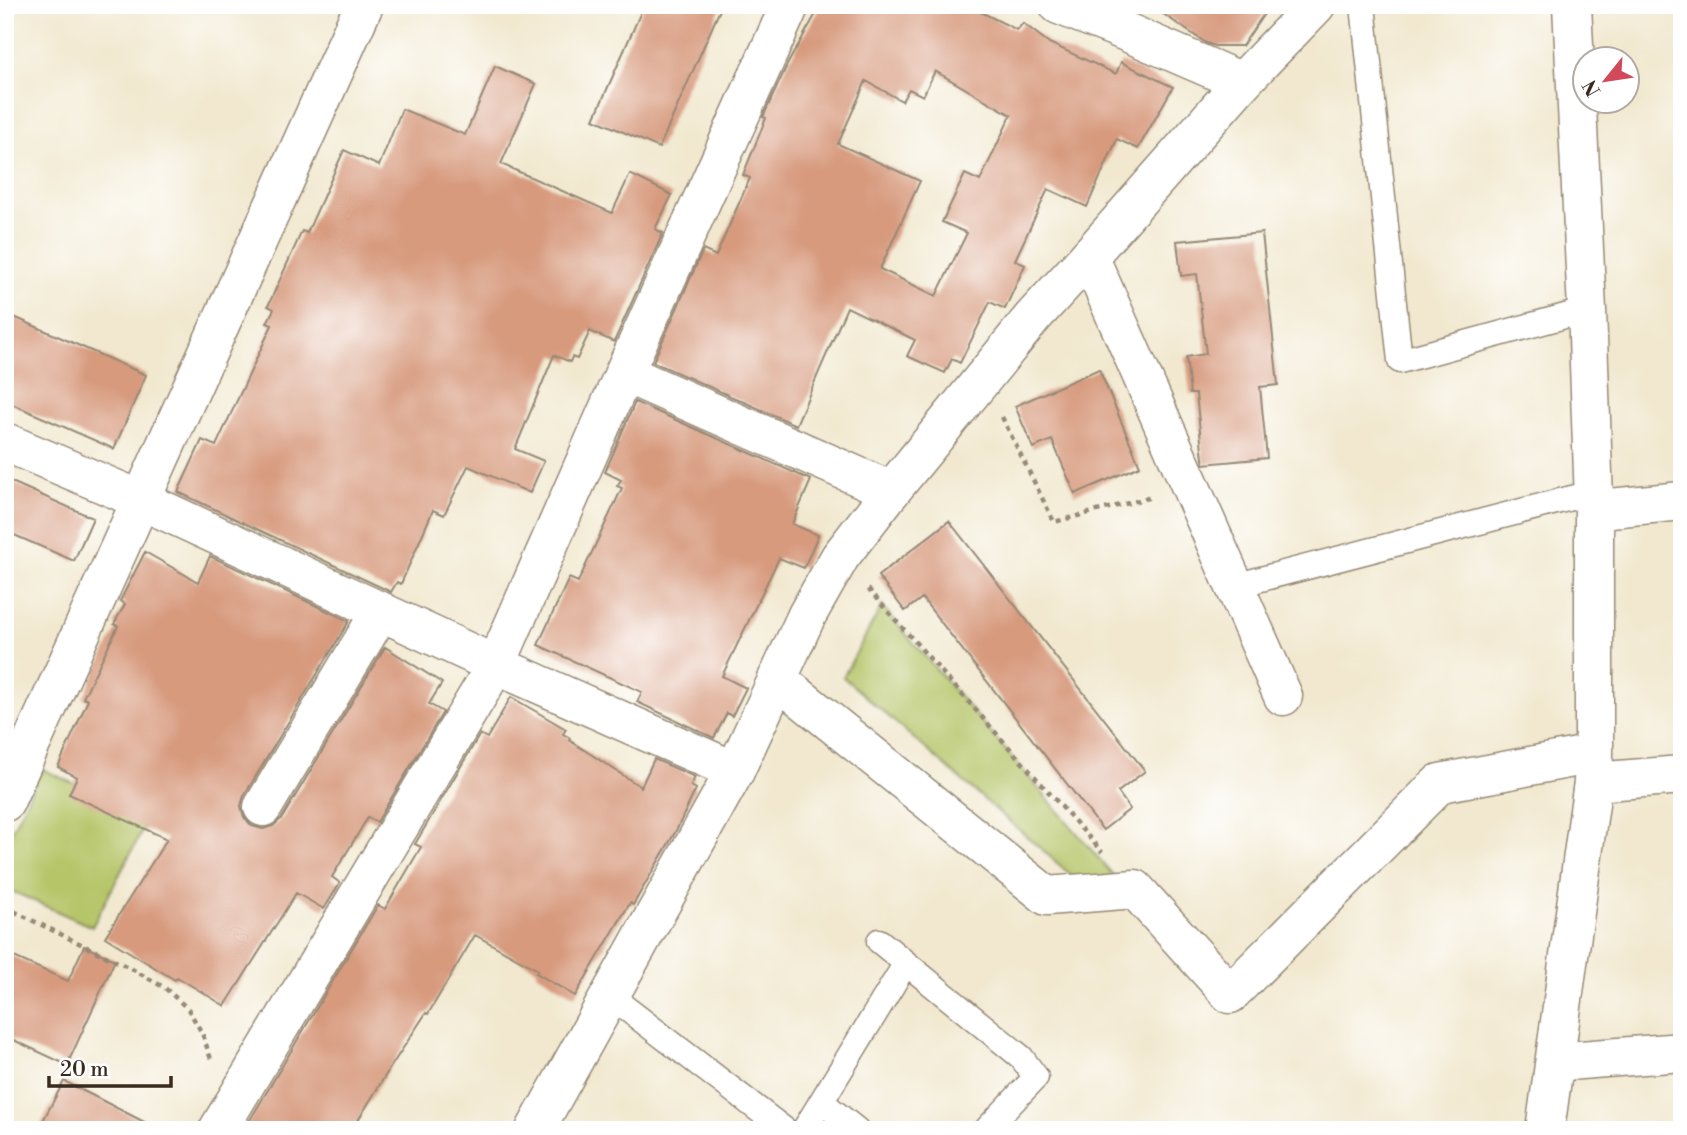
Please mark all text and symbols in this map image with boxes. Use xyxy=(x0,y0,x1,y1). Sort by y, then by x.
north arrow xyxy=(1572,46,1642,116)
text: N xyxy=(1578,75,1606,101)
scale bar xyxy=(49,1044,172,1088)
text: 20 m xyxy=(60,1057,109,1083)

